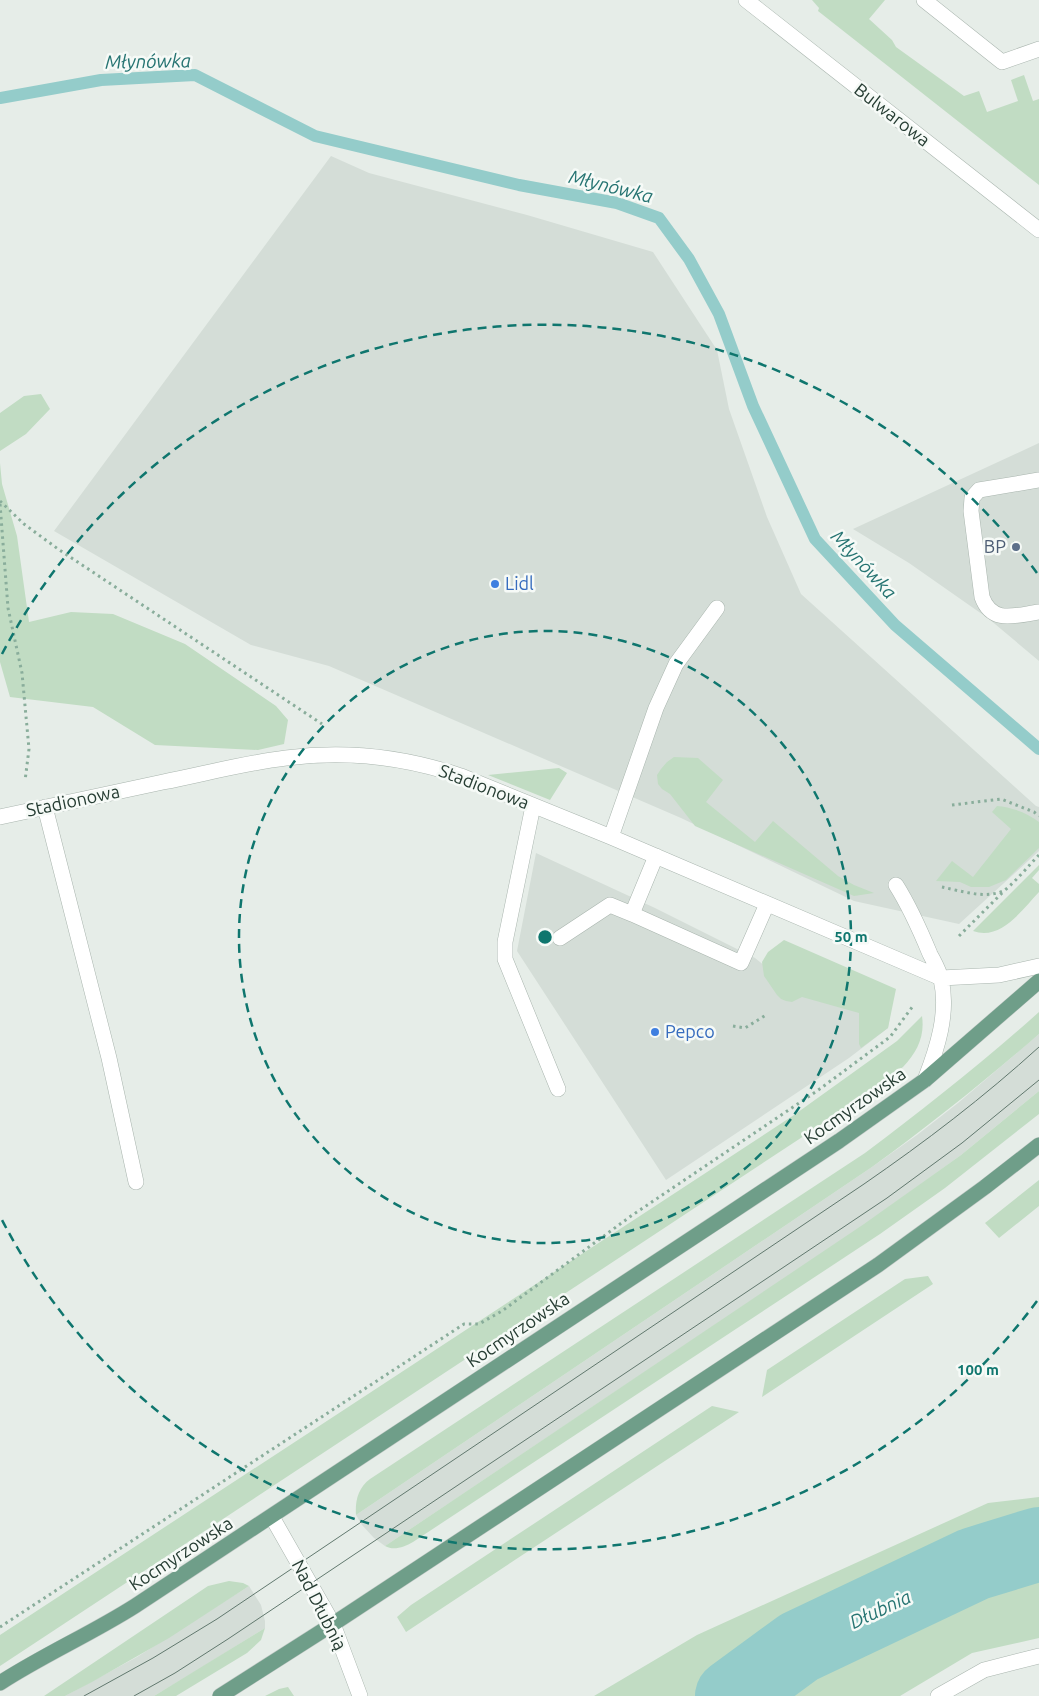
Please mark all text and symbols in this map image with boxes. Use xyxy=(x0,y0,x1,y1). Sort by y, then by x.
water label: Młynówka xyxy=(105,49,191,73)
street label: Bulwarowa xyxy=(851,79,934,150)
water label: Młynówka xyxy=(567,165,655,207)
water label: Młynówka xyxy=(827,525,901,603)
place label: BP xyxy=(984,536,1006,556)
marker: BP xyxy=(1010,541,1022,553)
place label: Lidl xyxy=(505,573,534,593)
marker: Lidl xyxy=(489,578,501,590)
street label: Stadionowa xyxy=(436,760,532,812)
street label: Stadionowa xyxy=(24,780,121,820)
centre of rings xyxy=(536,928,554,946)
text: 50 m xyxy=(834,928,868,945)
place label: Pepco xyxy=(665,1021,715,1041)
marker: Pepco xyxy=(649,1026,661,1038)
street label: Kocmyrzowska xyxy=(800,1063,909,1148)
street label: Kocmyrzowska xyxy=(462,1287,573,1371)
text: 100 m xyxy=(957,1361,999,1378)
street label: Kocmyrzowska xyxy=(125,1512,236,1594)
street label: Nad Dłubnią xyxy=(289,1556,351,1653)
water label: Dłubnia xyxy=(846,1585,914,1633)

